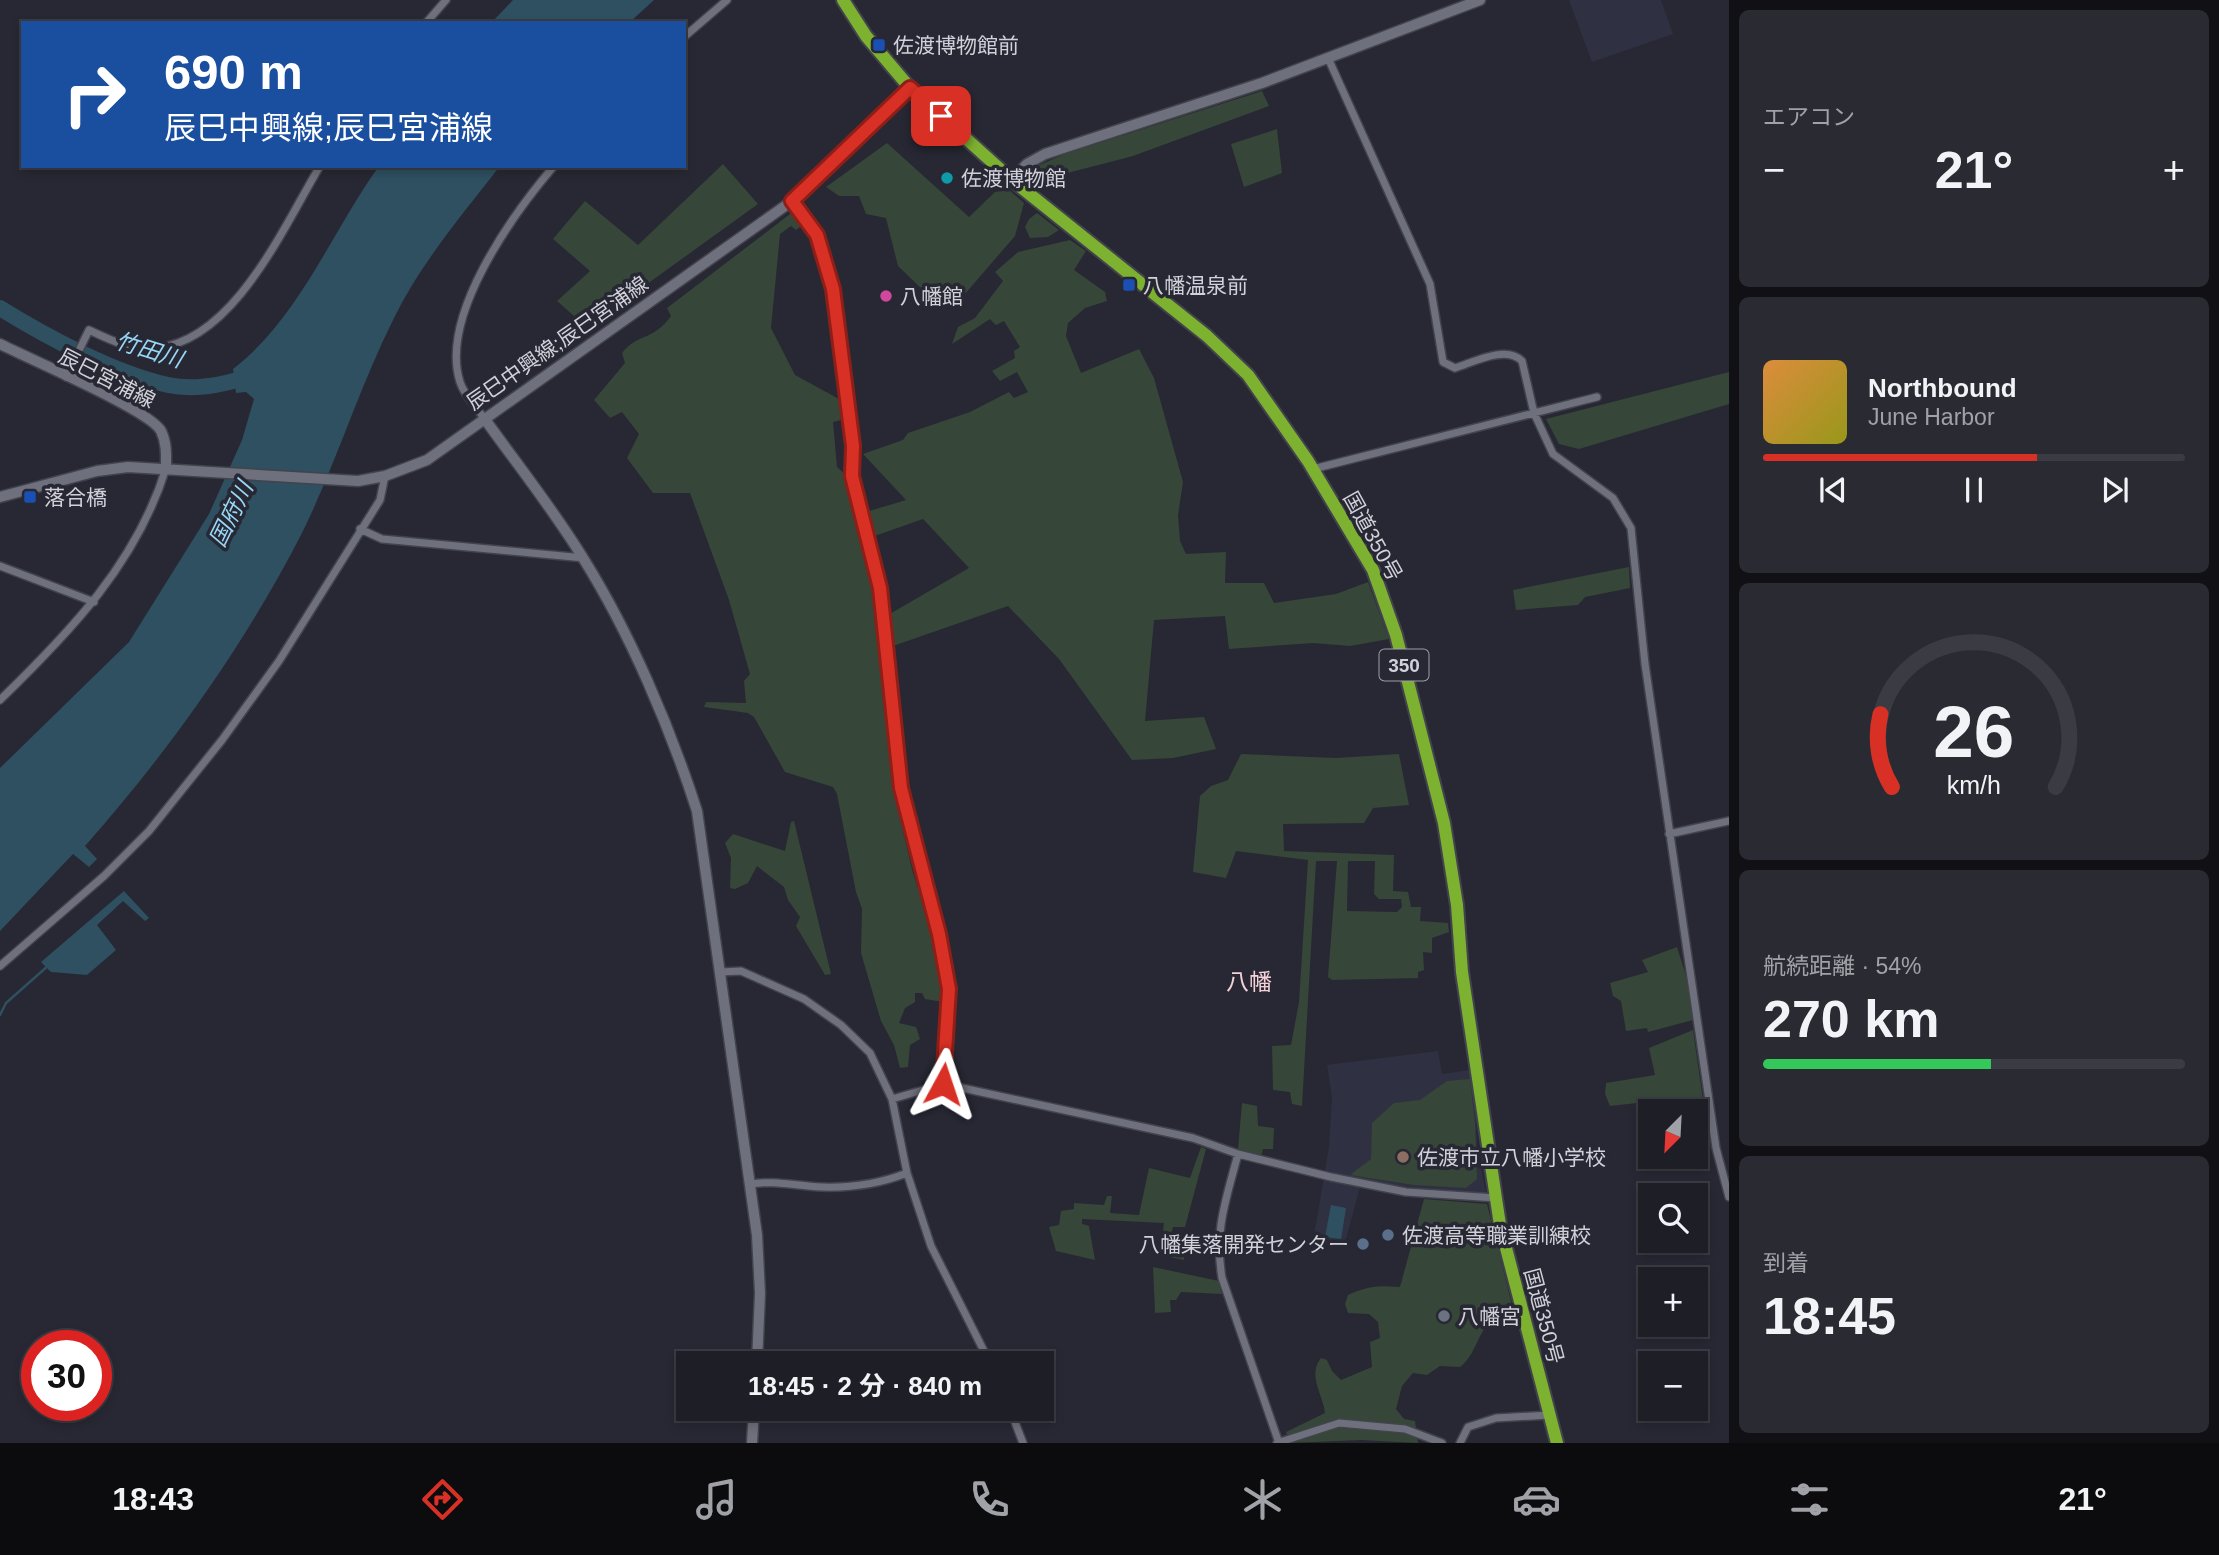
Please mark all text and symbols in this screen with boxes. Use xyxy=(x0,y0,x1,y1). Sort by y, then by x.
place label: 佐渡博物館前 xyxy=(893,34,1019,57)
marker: 佐渡博物館前 xyxy=(871,37,887,53)
text: 690 m xyxy=(164,45,303,99)
icon: right xyxy=(49,49,140,140)
pin xyxy=(911,86,971,146)
icon: arrive xyxy=(922,97,960,135)
text: エアコン xyxy=(1763,104,1855,130)
text: 辰巳中興線;辰巳宮浦線 xyxy=(164,110,493,146)
text: 21° xyxy=(1935,141,2013,199)
text: − xyxy=(1763,149,1785,191)
text: + xyxy=(2163,149,2185,191)
place label: 佐渡博物館 xyxy=(961,167,1066,190)
marker: 佐渡博物館 xyxy=(939,170,955,186)
street label: 辰巳中興線;辰巳宮浦線 xyxy=(462,272,652,414)
place label: 八幡温泉前 xyxy=(1143,274,1248,297)
marker: 八幡温泉前 xyxy=(1121,277,1137,293)
place label: 八幡館 xyxy=(900,285,963,308)
marker: 八幡館 xyxy=(878,288,894,304)
water label: 竹田川 xyxy=(112,327,189,373)
street label: 辰巳宮浦線 xyxy=(55,344,159,412)
text: Northbound xyxy=(1868,373,2017,403)
text: June Harbor xyxy=(1868,404,1995,430)
icon: previous xyxy=(1814,471,1852,509)
icon: pause xyxy=(1955,471,1993,509)
icon: next xyxy=(2096,471,2134,509)
water label: 国府川 xyxy=(204,475,259,551)
place label: 落合橋 xyxy=(44,486,107,509)
street label: 国道350号 xyxy=(1339,488,1407,584)
marker: 落合橋 xyxy=(22,489,38,505)
road number: 350 xyxy=(1380,650,1428,680)
text: 26 xyxy=(1934,692,2014,773)
text: km/h xyxy=(1947,771,2001,799)
text: 航続距離 · 54% xyxy=(1763,953,1921,979)
district label: 八幡 xyxy=(1226,969,1272,995)
text: 270 km xyxy=(1763,990,1939,1048)
position arrow xyxy=(906,1047,980,1121)
north arrow xyxy=(1638,1099,1708,1169)
map controls xyxy=(1638,1099,1708,1421)
place label: 佐渡市立八幡小学校 xyxy=(1417,1146,1606,1169)
marker: 佐渡市立八幡小学校 xyxy=(1395,1149,1411,1165)
button: search xyxy=(1638,1183,1708,1253)
place label: 佐渡高等職業訓練校 xyxy=(1402,1224,1591,1247)
marker: 佐渡高等職業訓練校 xyxy=(1380,1227,1396,1243)
place label: 八幡集落開発センター xyxy=(1139,1233,1349,1256)
marker: 八幡集落開発センター xyxy=(1355,1236,1371,1252)
text: 到着 xyxy=(1763,1250,1809,1276)
street label: 国道350号 xyxy=(1520,1266,1568,1366)
button: + xyxy=(1638,1267,1708,1337)
text: 18:45 xyxy=(1763,1287,1896,1345)
place label: 八幡宮 xyxy=(1458,1305,1521,1328)
marker: 八幡宮 xyxy=(1436,1308,1452,1324)
speed limit sign: 30 xyxy=(21,1330,112,1421)
button: − xyxy=(1638,1351,1708,1421)
text: 18:45 · 2 分 · 840 m xyxy=(748,1371,982,1401)
icon: directions xyxy=(418,1475,467,1524)
icon: music xyxy=(692,1475,741,1524)
icon: phone xyxy=(965,1475,1014,1524)
icon: climate xyxy=(1238,1475,1287,1524)
icon: car xyxy=(1512,1475,1561,1524)
icon: filters xyxy=(1785,1475,1834,1524)
text: 18:43 xyxy=(112,1481,194,1517)
text: 21° xyxy=(2058,1481,2107,1517)

